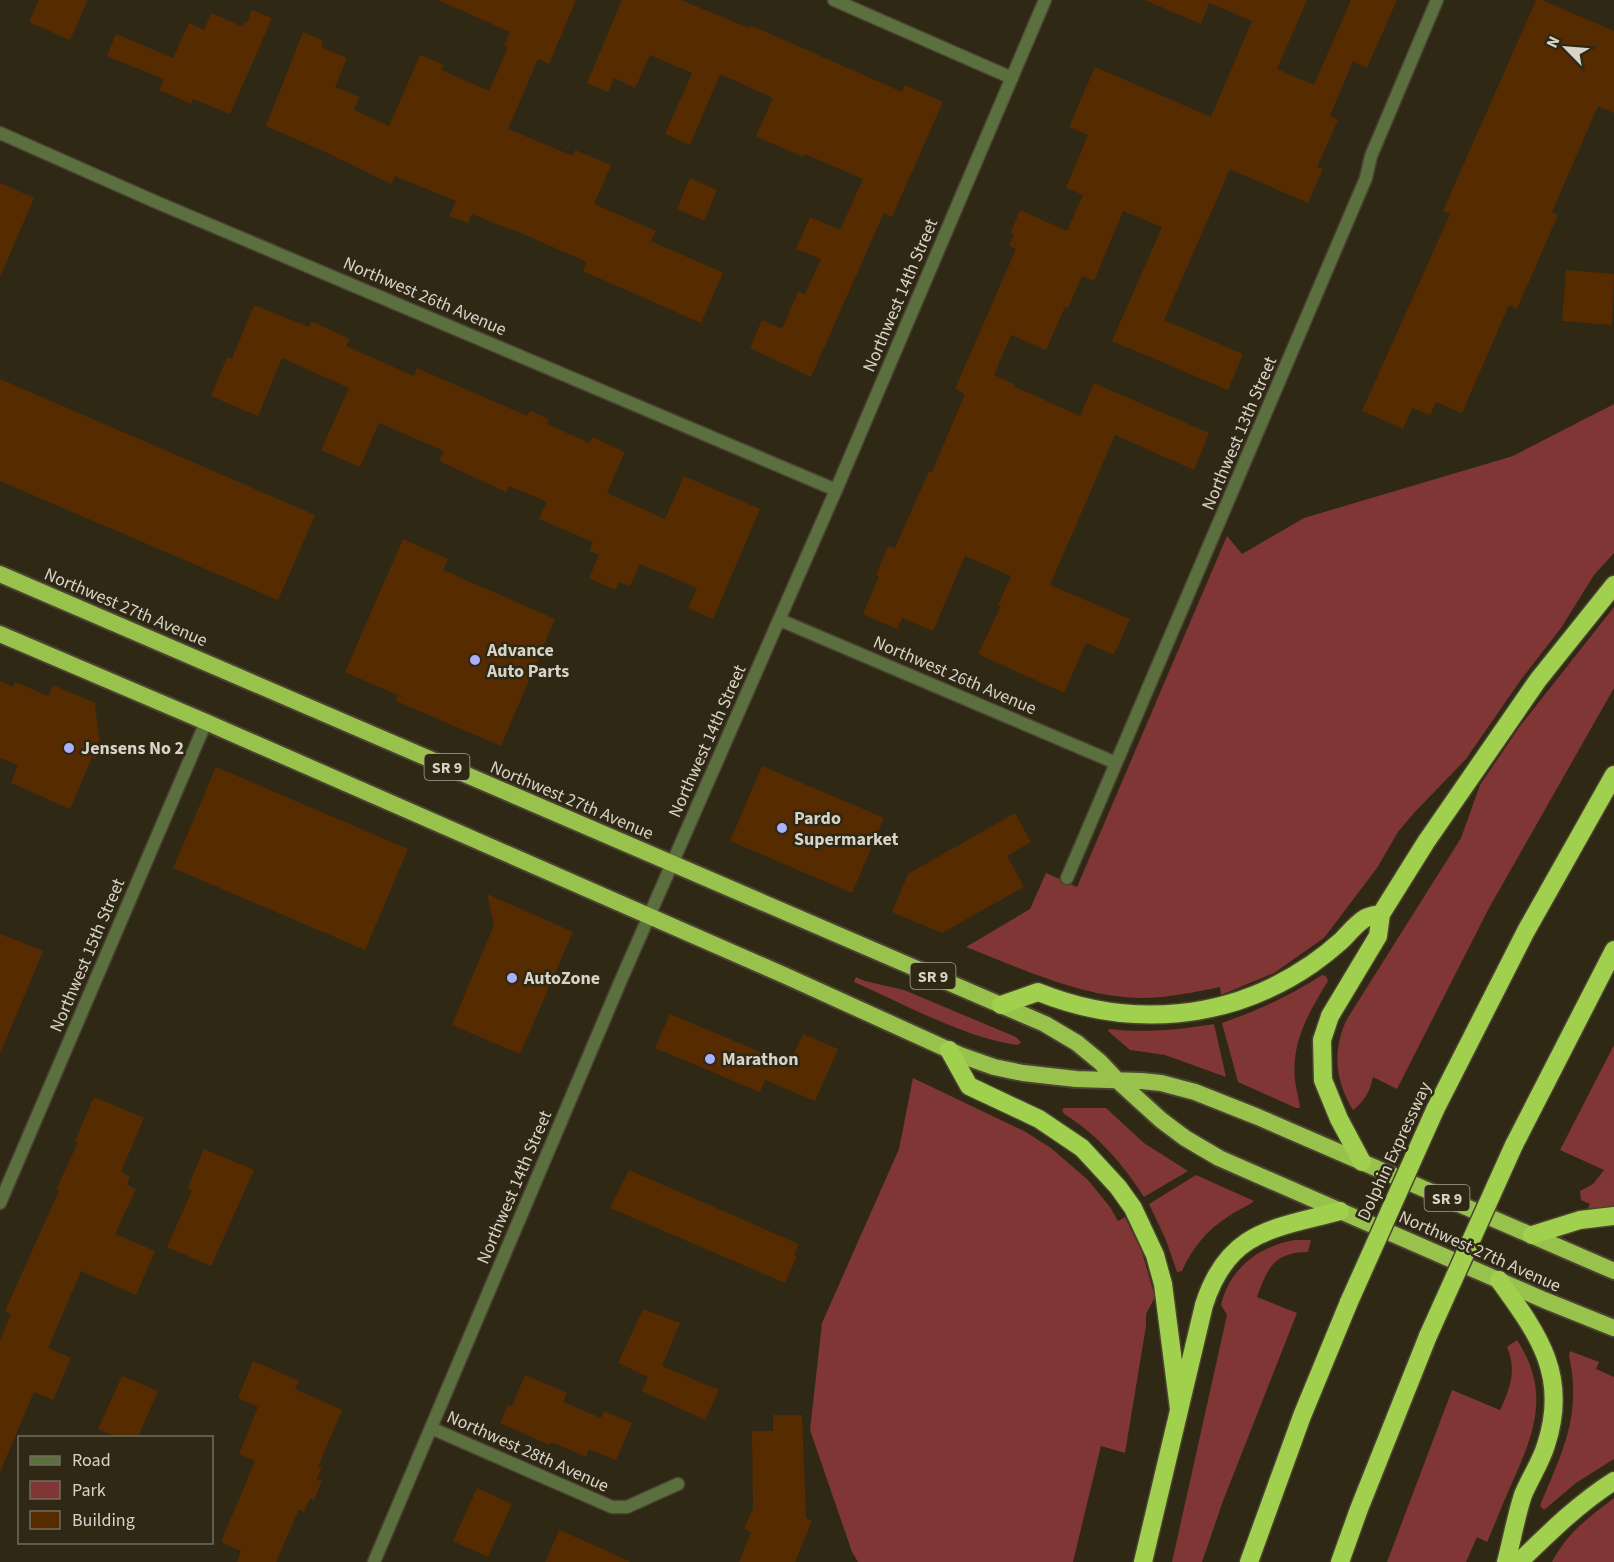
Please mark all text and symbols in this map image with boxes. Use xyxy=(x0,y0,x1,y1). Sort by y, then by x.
north arrow xyxy=(1536,18,1596,78)
text: N xyxy=(1541,33,1566,52)
street label: Northwest 14th Street xyxy=(857,215,944,376)
street label: Northwest 26th Avenue xyxy=(339,251,510,342)
street label: Northwest 13th Street xyxy=(1196,353,1283,514)
street label: Northwest 27th Avenue xyxy=(40,562,211,653)
street label: Northwest 26th Avenue xyxy=(869,630,1040,721)
place label: Advance Auto Parts xyxy=(486,638,569,684)
marker: Advance Auto Parts xyxy=(468,653,482,667)
street label: Northwest 14th Street xyxy=(663,661,752,822)
place label: Jensens No 2 xyxy=(81,736,184,761)
marker: Jensens No 2 xyxy=(62,741,76,755)
road number: SR 9 xyxy=(424,754,470,780)
street label: Northwest 27th Avenue xyxy=(486,755,657,846)
place label: Pardo Supermarket xyxy=(794,806,899,852)
marker: Pardo Supermarket xyxy=(775,821,789,835)
street label: Northwest 15th Street xyxy=(44,875,131,1036)
road number: SR 9 xyxy=(910,963,956,989)
place label: AutoZone xyxy=(523,966,600,991)
marker: AutoZone xyxy=(505,971,519,985)
place label: Marathon xyxy=(722,1047,798,1072)
marker: Marathon xyxy=(703,1052,717,1066)
street label: Dolphin Expressway xyxy=(1351,1077,1438,1225)
street label: Northwest 14th Street xyxy=(471,1107,558,1268)
road number: SR 9 xyxy=(1424,1185,1470,1211)
street label: Northwest 27th Avenue xyxy=(1395,1204,1565,1298)
street label: Northwest 28th Avenue xyxy=(443,1404,613,1498)
legend xyxy=(18,1436,213,1544)
text: Road xyxy=(72,1448,111,1473)
text: Park xyxy=(72,1478,106,1503)
text: Building xyxy=(72,1508,135,1533)

